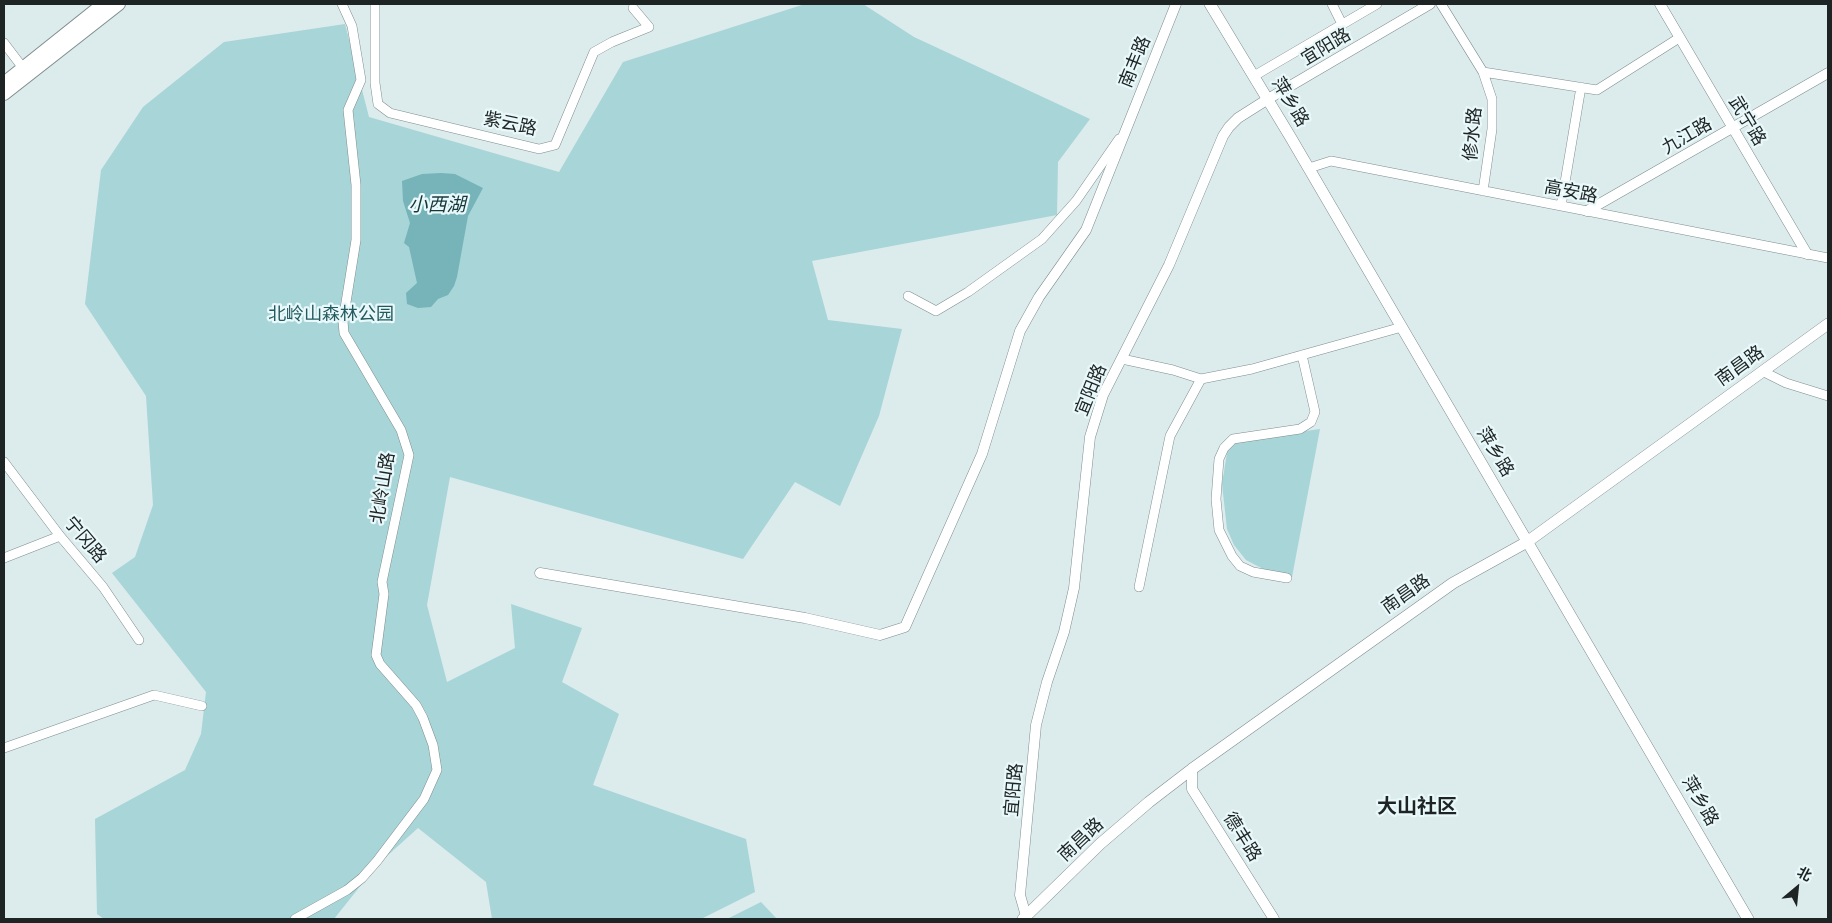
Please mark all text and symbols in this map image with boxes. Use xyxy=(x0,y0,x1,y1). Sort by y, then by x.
street label: 宜阳路 xyxy=(1297,24,1355,70)
street label: 南丰路 xyxy=(1115,33,1155,91)
street label: 萍乡路 xyxy=(1267,73,1313,131)
street label: 武宁路 xyxy=(1724,92,1770,150)
street label: 修水路 xyxy=(1460,106,1486,162)
street label: 紫云路 xyxy=(481,108,539,140)
street label: 九江路 xyxy=(1658,113,1716,159)
street label: 高安路 xyxy=(1542,176,1600,208)
water label: 小西湖 xyxy=(409,194,465,216)
park label: 北岭山森林公园 xyxy=(268,304,394,326)
street label: 南昌路 xyxy=(1712,341,1768,391)
street label: 宜阳路 xyxy=(1071,361,1111,419)
street label: 萍乡路 xyxy=(1472,423,1518,481)
street label: 北岭山路 xyxy=(367,451,399,525)
street label: 宁冈路 xyxy=(59,512,111,568)
street label: 南昌路 xyxy=(1378,570,1434,618)
street label: 宜阳路 xyxy=(1001,762,1027,818)
street label: 萍乡路 xyxy=(1677,772,1723,830)
district label: 大山社区 xyxy=(1377,795,1457,819)
street label: 德丰路 xyxy=(1219,808,1265,866)
street label: 南昌路 xyxy=(1054,814,1108,866)
north arrow xyxy=(1772,863,1822,913)
text: 北 xyxy=(1795,865,1814,884)

